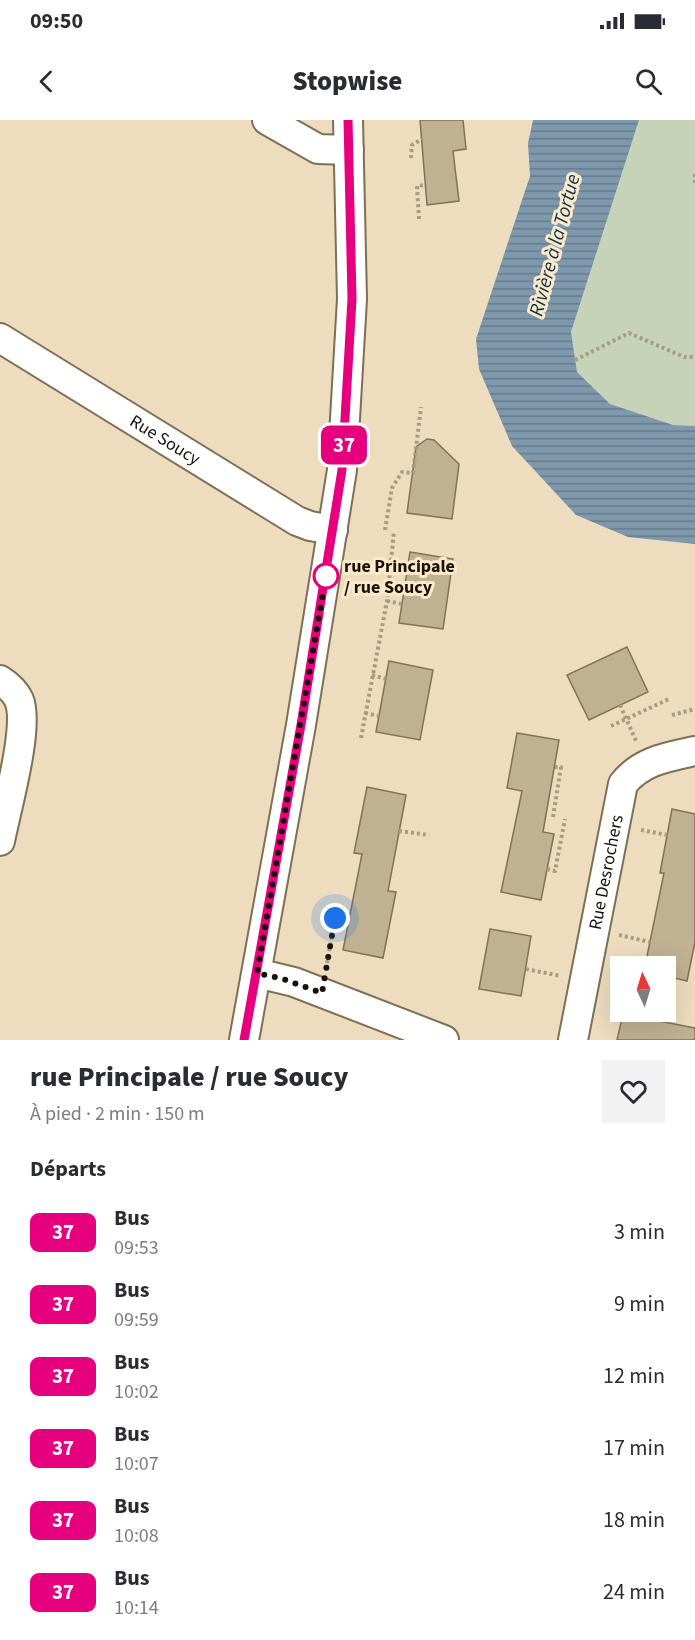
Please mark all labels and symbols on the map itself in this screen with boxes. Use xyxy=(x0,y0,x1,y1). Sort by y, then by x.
water label: Rivière à la Tortue xyxy=(523,171,587,319)
street label: Rue Soucy xyxy=(125,409,205,472)
line badge: 37 xyxy=(317,426,371,464)
place label: rue Principale / rue Soucy xyxy=(344,554,455,600)
marker: rue Principale / rue Soucy xyxy=(313,563,339,589)
street label: Rue Desrochers xyxy=(583,813,630,932)
your location xyxy=(320,903,350,933)
north arrow xyxy=(610,956,676,1022)

